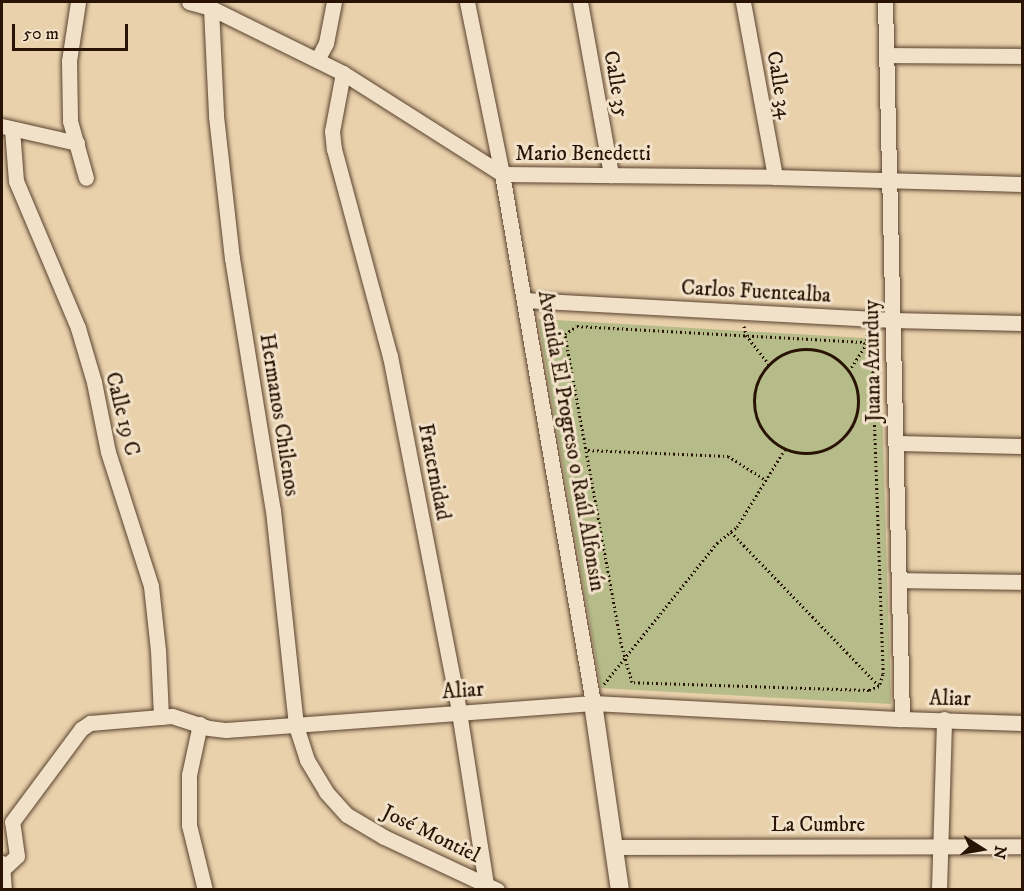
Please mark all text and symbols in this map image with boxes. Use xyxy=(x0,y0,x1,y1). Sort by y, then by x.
scale bar xyxy=(15,12,130,50)
text: 50 m xyxy=(23,23,59,45)
street label: Calle 35 xyxy=(598,49,634,119)
street label: Calle 34 xyxy=(761,49,797,121)
street label: Mario Benedetti xyxy=(515,141,651,167)
street label: Carlos Fuentealba xyxy=(680,275,832,309)
street label: Avenida El Progreso o Raúl Alfonsín xyxy=(532,289,610,593)
street label: Juana Azurduy xyxy=(859,300,887,422)
street label: Hermanos Chilenos xyxy=(254,332,304,498)
street label: Calle 19 C xyxy=(99,370,145,458)
street label: Fraternidad xyxy=(412,421,456,523)
street label: Aliar xyxy=(441,677,485,705)
street label: Aliar xyxy=(929,686,971,712)
street label: José Montiel xyxy=(378,800,484,868)
street label: La Cumbre xyxy=(771,812,865,838)
north arrow xyxy=(952,819,1012,879)
text: N xyxy=(989,844,1011,861)

